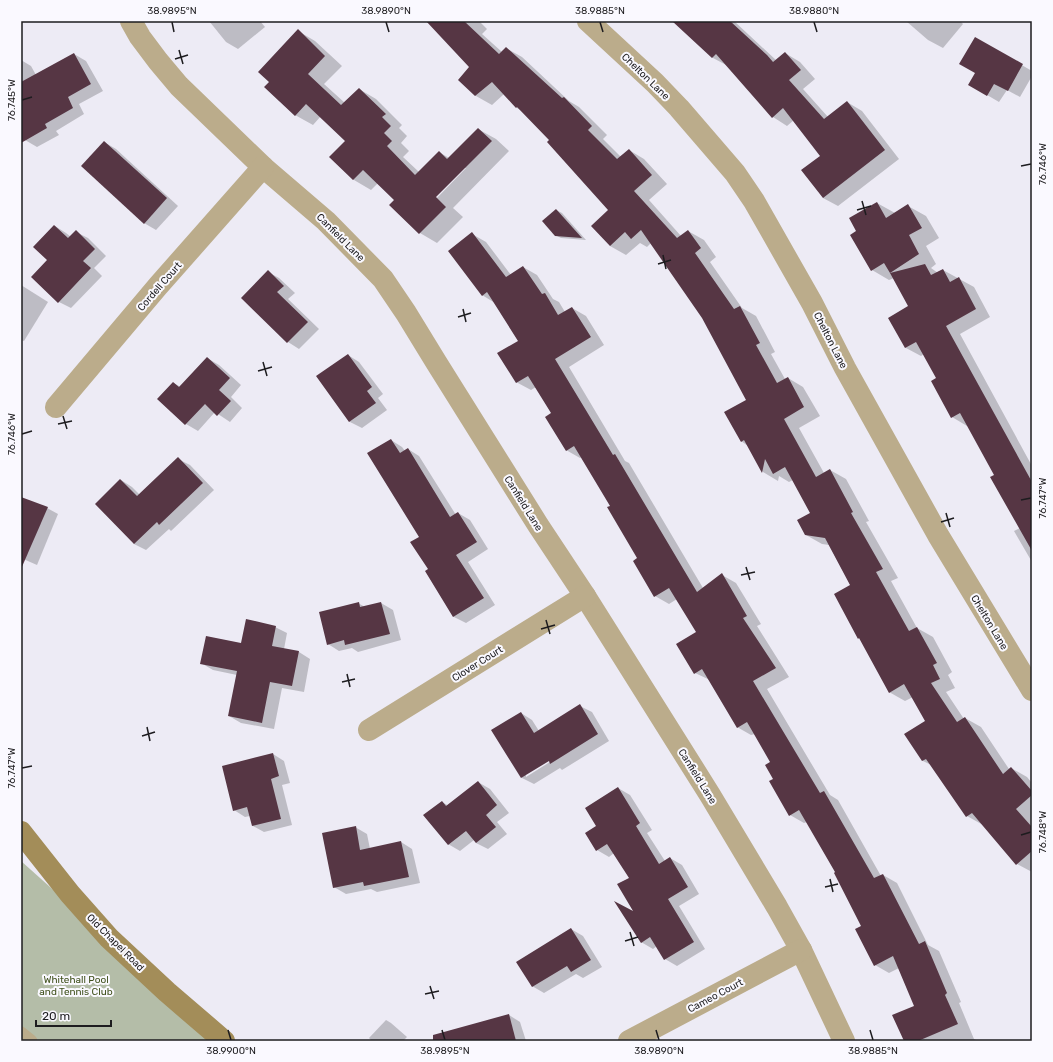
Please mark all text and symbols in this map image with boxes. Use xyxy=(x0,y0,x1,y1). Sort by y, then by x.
text: 38.9895°N xyxy=(147,5,197,17)
text: 38.9890°N xyxy=(361,5,411,17)
text: 38.9885°N xyxy=(575,5,625,17)
text: 38.9880°N xyxy=(789,5,839,17)
street label: Chelton Lane xyxy=(619,51,672,103)
text: 76.745°W xyxy=(6,79,18,121)
text: 76.746°W xyxy=(1037,143,1049,185)
street label: Canfield Lane xyxy=(314,211,367,264)
street label: Cordell Court xyxy=(135,260,184,314)
street label: Chelton Lane xyxy=(811,310,850,371)
text: 76.746°W xyxy=(6,413,18,455)
street label: Canfield Lane xyxy=(501,474,545,534)
text: 76.747°W xyxy=(1037,478,1049,518)
street label: Chelton Lane xyxy=(968,593,1010,652)
street label: Clover Court xyxy=(450,643,505,684)
street label: Canfield Lane xyxy=(675,747,719,807)
text: 76.747°W xyxy=(6,748,18,788)
text: 76.748°W xyxy=(1037,811,1049,853)
street label: Old Chapel Road xyxy=(84,912,146,974)
park label: Whitehall Pool and Tennis Club xyxy=(39,974,113,998)
street label: Cameo Court xyxy=(686,976,745,1015)
scale bar xyxy=(36,1002,111,1028)
text: 20 m xyxy=(42,1009,70,1023)
text: 38.9900°N xyxy=(206,1045,256,1057)
text: 38.9895°N xyxy=(420,1045,470,1057)
text: 38.9890°N xyxy=(634,1045,684,1057)
text: 38.9885°N xyxy=(848,1045,898,1057)

